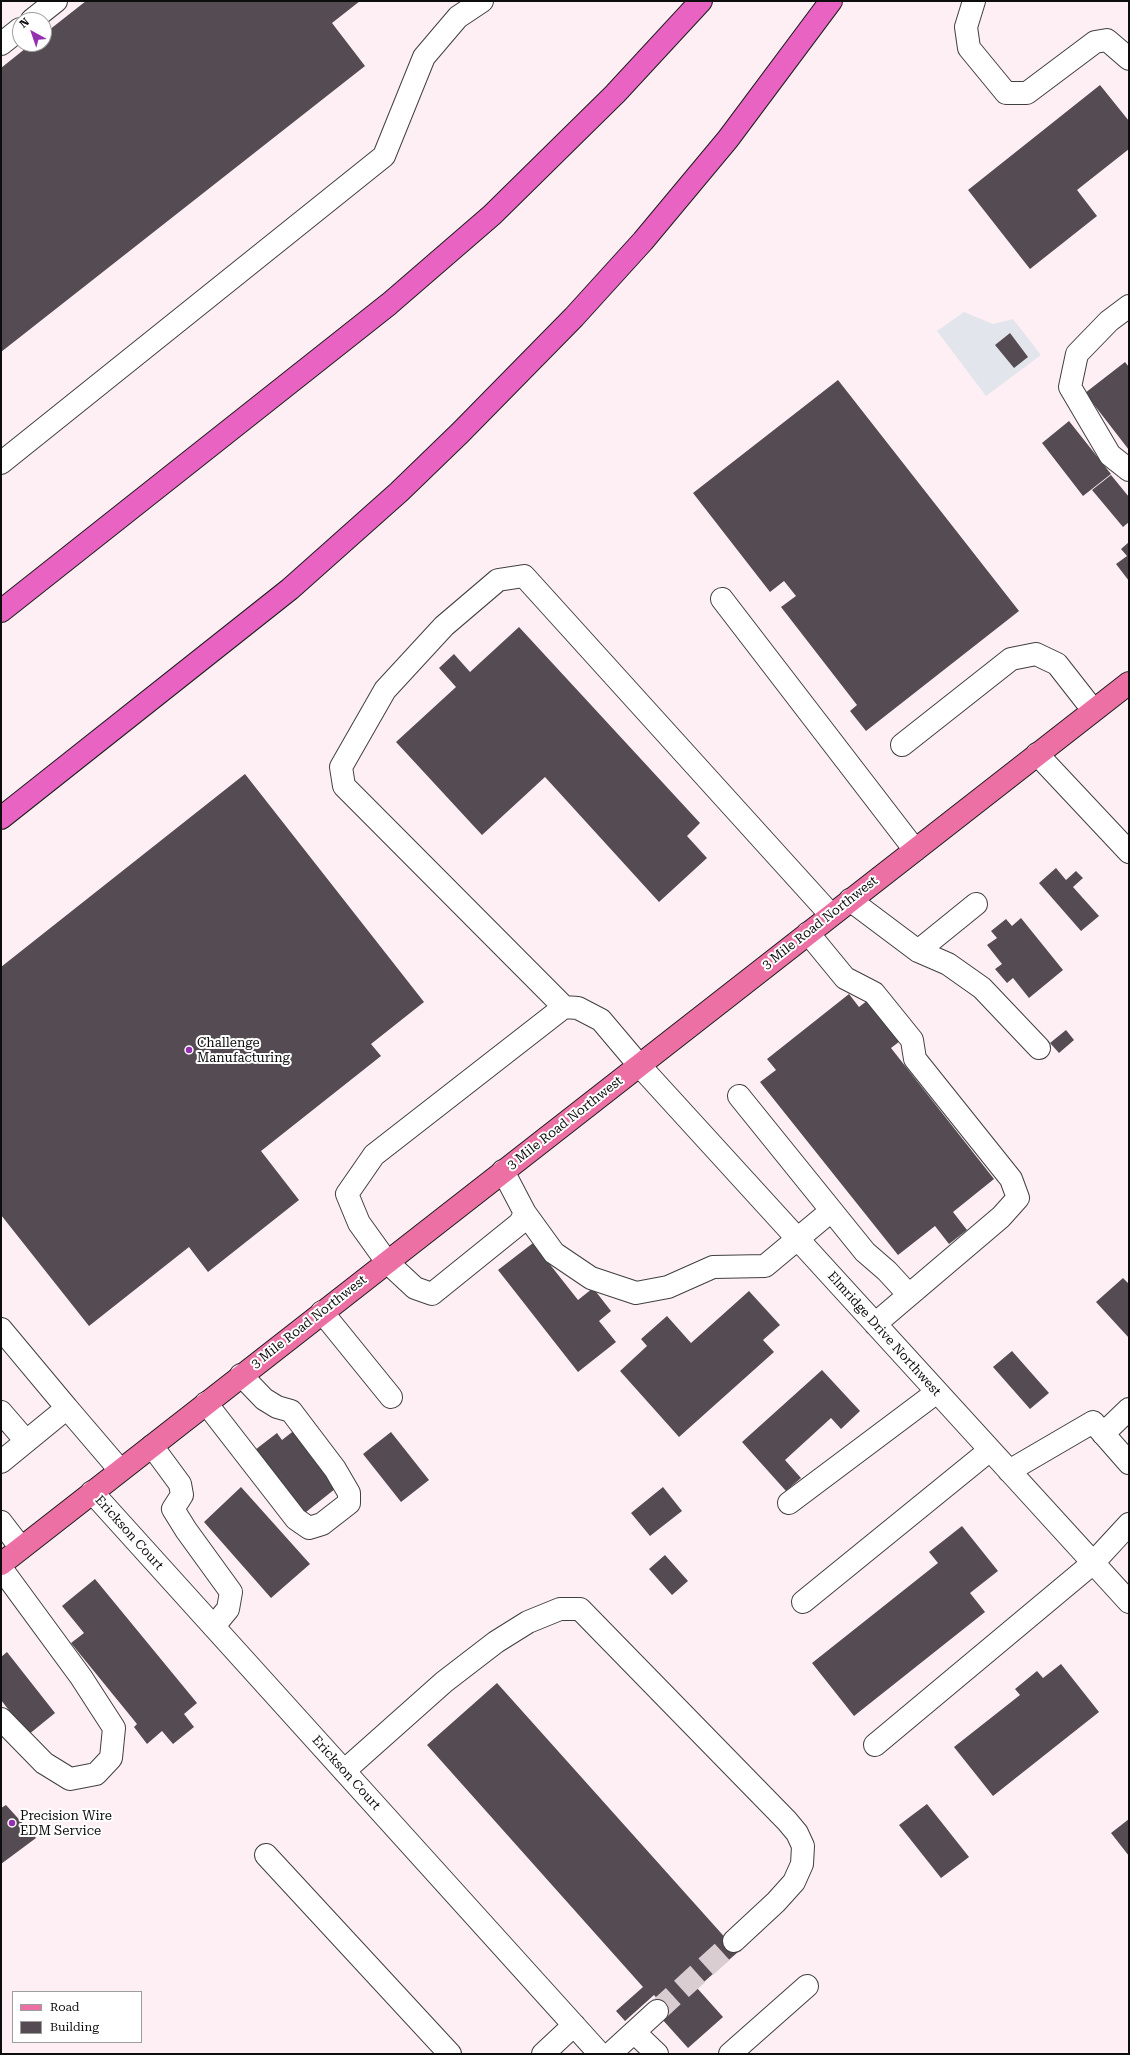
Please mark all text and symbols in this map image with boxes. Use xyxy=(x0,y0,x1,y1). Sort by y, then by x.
north arrow xyxy=(12,12,52,52)
text: N xyxy=(17,15,32,31)
street label: 3 Mile Road Northwest xyxy=(759,873,881,973)
place label: Challenge Manufacturing xyxy=(197,1035,290,1066)
marker: Challenge Manufacturing xyxy=(184,1045,194,1055)
street label: 3 Mile Road Northwest xyxy=(504,1073,626,1173)
street label: Elmridge Drive Northwest xyxy=(824,1268,944,1400)
street label: 3 Mile Road Northwest xyxy=(248,1272,370,1372)
street label: Erickson Court xyxy=(91,1493,167,1573)
street label: Erickson Court xyxy=(308,1733,384,1813)
place label: Precision Wire EDM Service xyxy=(20,1808,112,1839)
marker: Precision Wire EDM Service xyxy=(7,1818,17,1828)
legend xyxy=(12,1991,142,2043)
text: Road xyxy=(50,2000,79,2014)
text: Building xyxy=(50,2020,99,2034)

